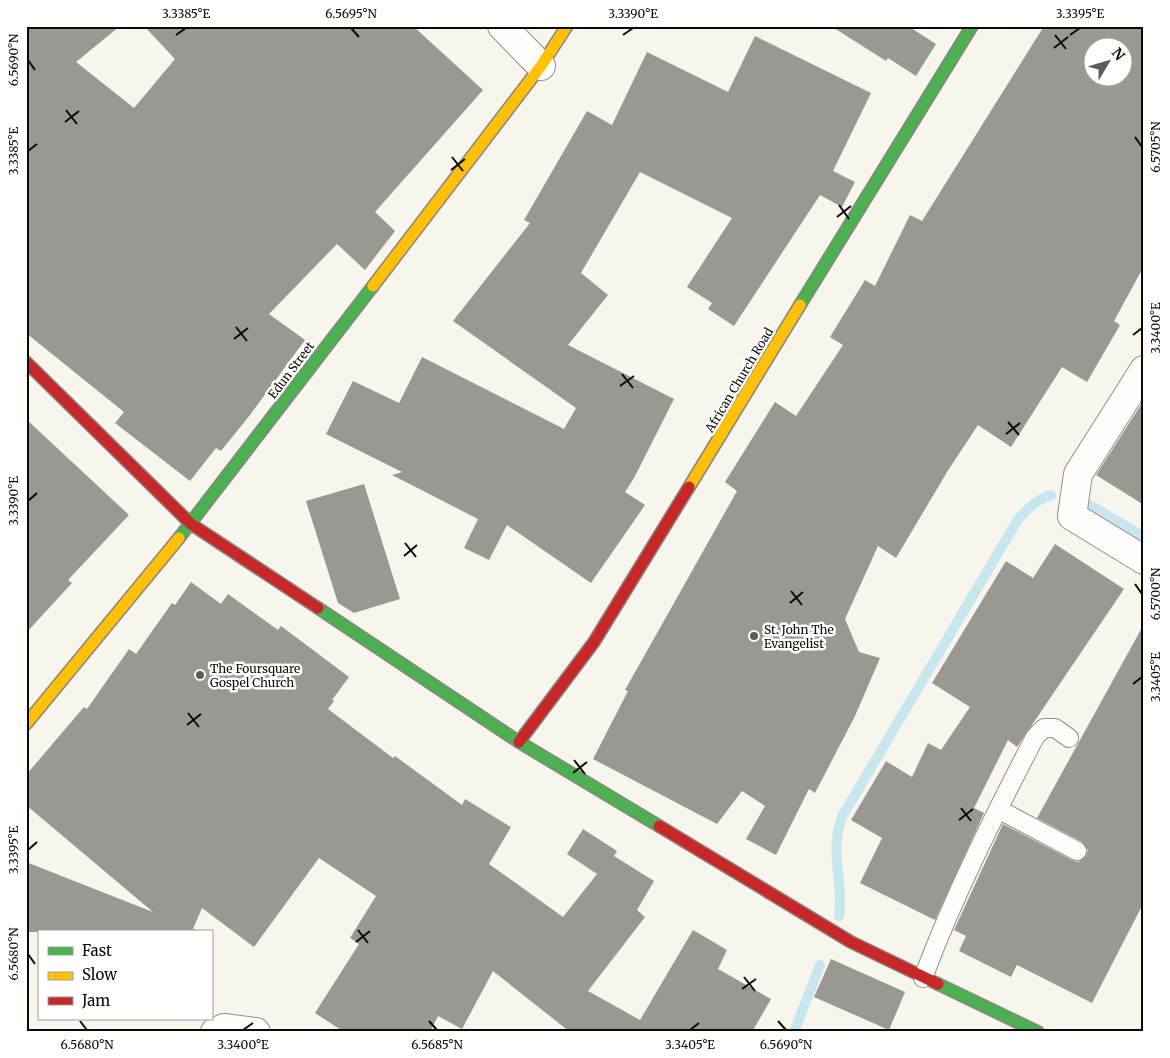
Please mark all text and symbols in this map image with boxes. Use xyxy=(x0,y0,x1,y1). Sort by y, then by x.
text: 3.3385°E xyxy=(162,6,211,21)
text: 6.5695°N xyxy=(325,6,377,21)
text: 3.3390°E xyxy=(608,6,658,21)
text: 3.3395°E xyxy=(1056,6,1105,21)
text: 6.5690°N xyxy=(6,33,21,86)
north arrow xyxy=(1082,38,1132,88)
text: N xyxy=(1108,44,1129,64)
text: 6.5705°N xyxy=(1148,121,1163,173)
text: 3.3385°E xyxy=(6,126,21,175)
text: 3.3400°E xyxy=(1148,302,1163,354)
street label: African Church Road xyxy=(701,325,776,436)
street label: Edun Street xyxy=(265,338,317,401)
text: 3.3390°E xyxy=(6,476,21,526)
text: 6.5700°N xyxy=(1148,567,1163,620)
place label: St. John The Evangelist xyxy=(764,622,834,651)
marker: St. John The Evangelist xyxy=(748,630,760,642)
text: 3.3405°E xyxy=(1148,652,1163,702)
place label: The Foursquare Gospel Church xyxy=(210,661,300,690)
marker: The Foursquare Gospel Church xyxy=(194,669,206,681)
text: 3.3395°E xyxy=(6,825,21,874)
text: 6.5680°N xyxy=(6,927,21,980)
legend xyxy=(38,930,212,1020)
text: Fast xyxy=(82,941,112,960)
text: Slow xyxy=(82,965,117,984)
text: Jam xyxy=(81,991,110,1010)
text: 6.5680°N xyxy=(61,1037,114,1052)
text: 3.3400°E xyxy=(217,1037,269,1052)
text: 6.5685°N xyxy=(411,1037,463,1052)
text: 3.3405°E xyxy=(665,1037,715,1052)
text: 6.5690°N xyxy=(760,1037,813,1052)

